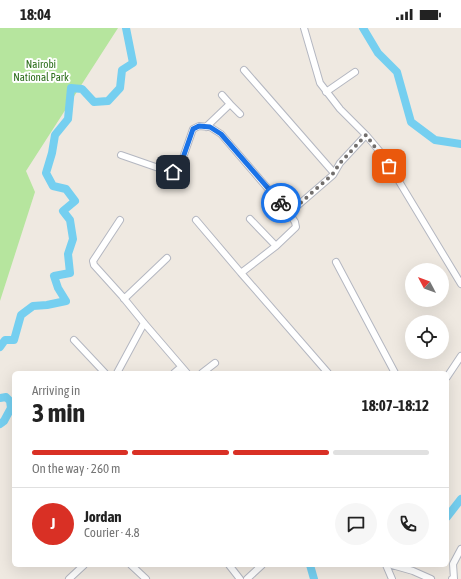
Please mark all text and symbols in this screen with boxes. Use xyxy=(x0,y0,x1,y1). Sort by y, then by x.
text: 18:04 xyxy=(20,6,51,23)
park label: Nairobi National Park xyxy=(13,58,69,83)
pin xyxy=(372,149,406,183)
pin xyxy=(156,155,190,189)
icon: bag xyxy=(378,155,400,177)
icon: home xyxy=(162,161,184,183)
courier xyxy=(261,183,301,223)
icon: bike xyxy=(270,192,292,214)
north arrow xyxy=(405,263,449,307)
map controls xyxy=(405,263,449,359)
button: locate xyxy=(405,315,449,359)
text: Arriving in xyxy=(32,383,80,398)
text: 18:07–18:12 xyxy=(362,397,429,414)
text: 3 min xyxy=(32,398,85,428)
text: On the way · 260 m xyxy=(32,461,120,476)
button: chat xyxy=(335,503,377,545)
button: phone xyxy=(387,503,429,545)
text: Jordan xyxy=(84,508,122,525)
text: J xyxy=(51,515,55,532)
text: Courier · 4.8 xyxy=(84,525,140,540)

